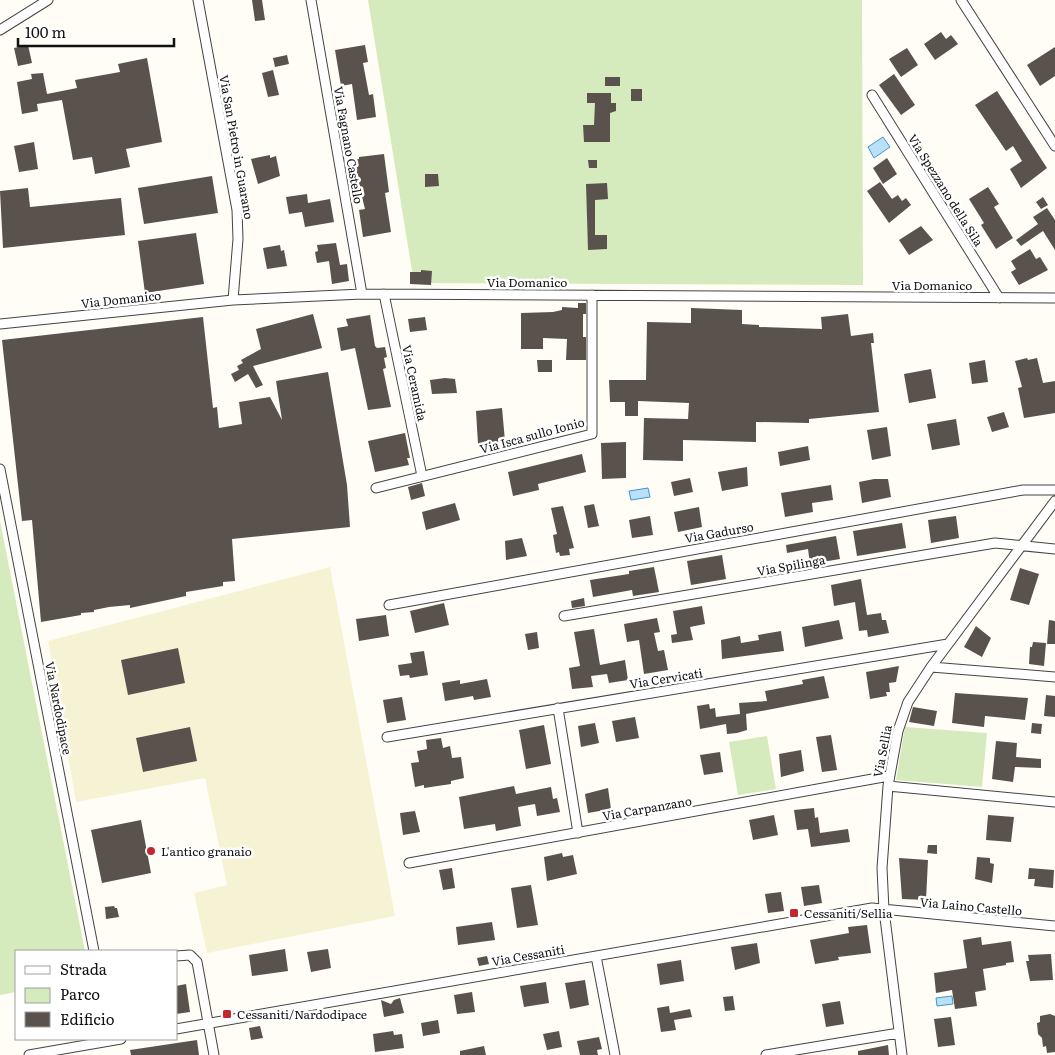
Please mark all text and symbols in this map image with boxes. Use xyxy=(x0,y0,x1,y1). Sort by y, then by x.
scale bar xyxy=(18,15,174,47)
text: 100 m xyxy=(25,20,66,43)
street label: Via San Pietro in Guarano xyxy=(215,73,259,221)
street label: Via Fagnano Castello xyxy=(330,85,368,205)
street label: Via Spezzano della Sila xyxy=(904,130,988,250)
street label: Via Domanico xyxy=(487,273,567,291)
street label: Via Domanico xyxy=(892,276,972,294)
street label: Via Domanico xyxy=(80,286,162,312)
street label: Via Ceramida xyxy=(398,343,432,423)
street label: Via Isca sullo Ionio xyxy=(478,412,586,458)
street label: Via Gadurso xyxy=(683,517,755,547)
street label: Via Spilinga xyxy=(755,550,827,580)
street label: Via Nardodipace xyxy=(41,660,77,756)
street label: Via Cervicati xyxy=(628,663,704,693)
street label: Via Sellia xyxy=(868,723,896,779)
street label: Via Carpanzano xyxy=(601,791,693,825)
place label: L'antico granaio xyxy=(161,842,252,860)
marker: L'antico granaio xyxy=(145,845,157,857)
street label: Via Laino Castello xyxy=(919,893,1023,919)
place label: Cessaniti/Sellia xyxy=(804,904,893,922)
marker: Cessaniti/Sellia xyxy=(788,907,800,919)
street label: Via Cessaniti xyxy=(490,940,566,970)
legend xyxy=(15,950,178,1040)
text: Strada xyxy=(60,957,108,980)
text: Parco xyxy=(60,982,100,1005)
place label: Cessaniti/Nardodipace xyxy=(237,1005,367,1023)
text: Edificio xyxy=(60,1007,115,1030)
marker: Cessaniti/Nardodipace xyxy=(221,1008,233,1020)

